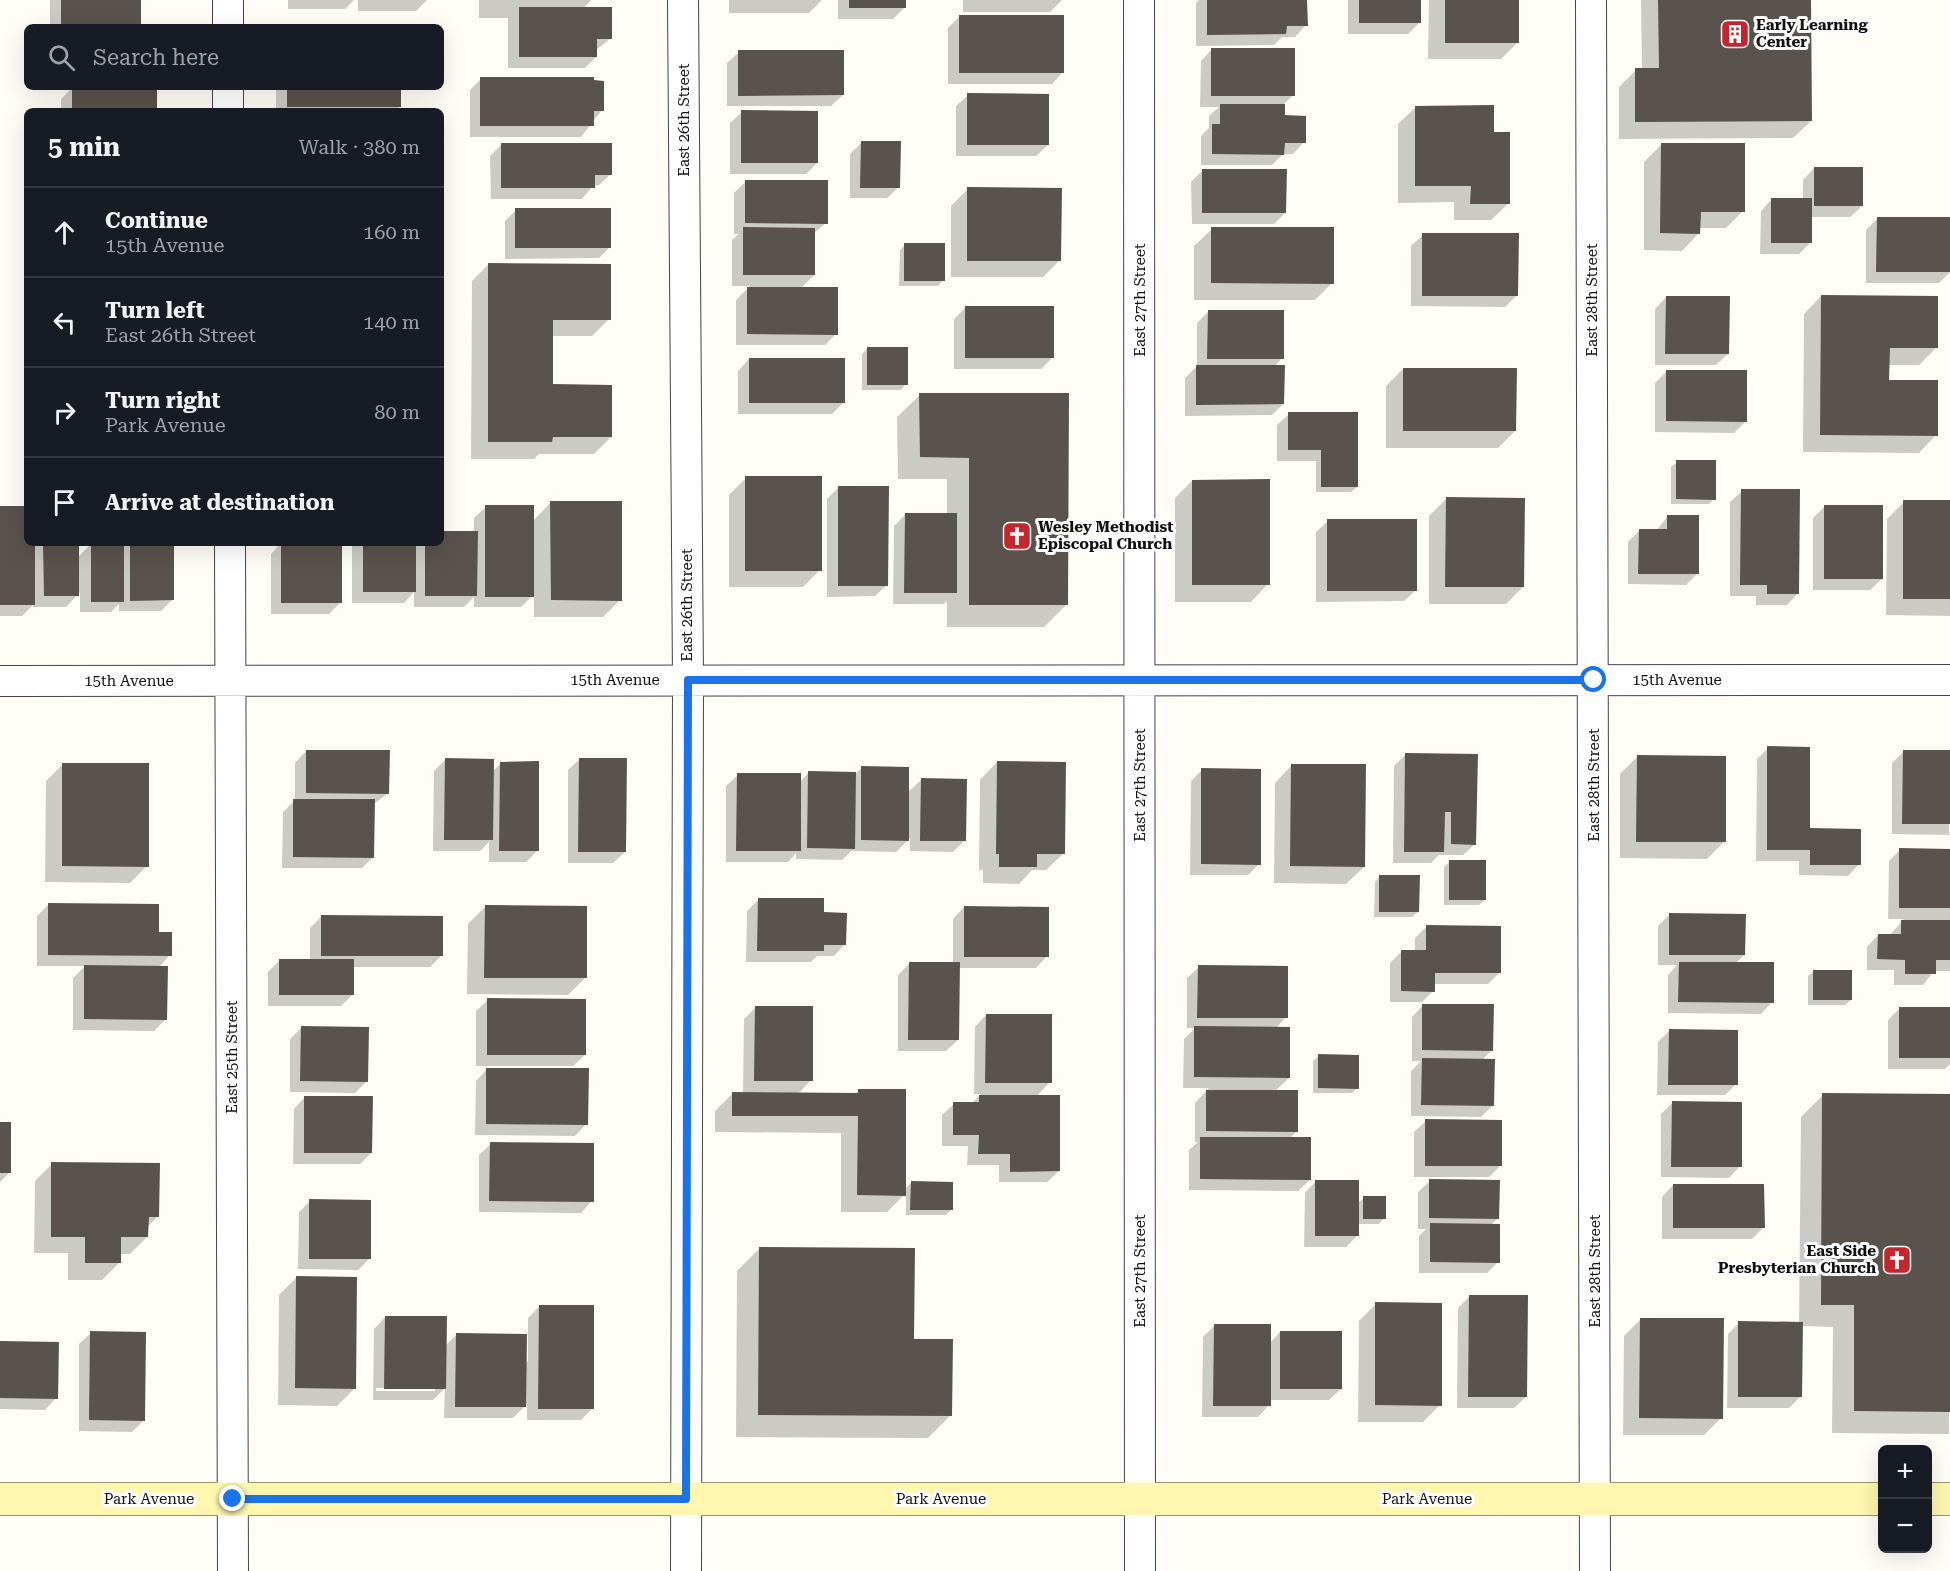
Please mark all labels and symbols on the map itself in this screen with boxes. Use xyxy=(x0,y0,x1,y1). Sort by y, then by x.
place label: Early Learning Center xyxy=(1756,16,1868,51)
building icon: Early Learning Center xyxy=(1719,18,1751,50)
street label: East 26th Street xyxy=(675,63,693,177)
street label: East 27th Street xyxy=(1131,243,1149,357)
street label: East 28th Street xyxy=(1583,243,1601,357)
place label: Wesley Methodist Episcopal Church xyxy=(1038,518,1173,553)
church icon: Wesley Methodist Episcopal Church xyxy=(1001,520,1033,552)
street label: East 26th Street xyxy=(678,548,696,662)
route start xyxy=(1580,666,1606,692)
street label: 15th Avenue xyxy=(570,671,660,689)
street label: 15th Avenue xyxy=(1632,671,1722,689)
street label: 15th Avenue xyxy=(84,672,174,690)
street label: East 27th Street xyxy=(1131,728,1149,842)
street label: East 28th Street xyxy=(1585,728,1603,842)
street label: East 25th Street xyxy=(223,1000,241,1114)
street label: East 27th Street xyxy=(1131,1214,1149,1328)
street label: East 28th Street xyxy=(1586,1214,1604,1328)
place label: East Side Presbyterian Church xyxy=(1718,1242,1876,1277)
church icon: East Side Presbyterian Church xyxy=(1881,1244,1913,1276)
route end xyxy=(219,1485,245,1511)
street label: Park Avenue xyxy=(104,1490,194,1508)
street label: Park Avenue xyxy=(896,1490,986,1508)
street label: Park Avenue xyxy=(1382,1490,1472,1508)

